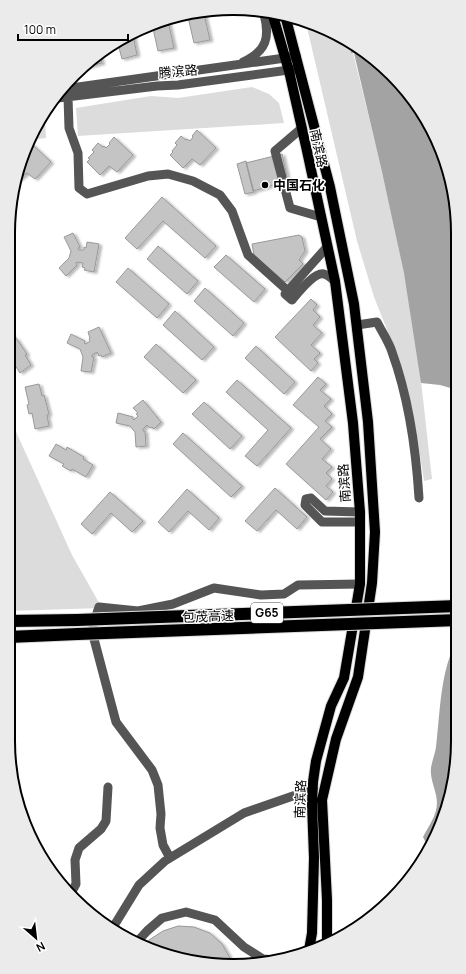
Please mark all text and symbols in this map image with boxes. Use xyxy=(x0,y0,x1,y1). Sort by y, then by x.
scale bar xyxy=(18,16,128,42)
text: 100 m xyxy=(24,21,56,38)
street label: 腾滨路 xyxy=(158,60,198,82)
street label: 南滨路 xyxy=(306,127,332,169)
place label: 中国石化 xyxy=(273,176,325,194)
marker: 中国石化 xyxy=(260,180,270,190)
street label: 南滨路 xyxy=(334,463,354,503)
road number: G65 xyxy=(251,603,283,623)
street label: 包茂高速 xyxy=(182,606,234,626)
street label: 南滨路 xyxy=(290,779,310,819)
north arrow xyxy=(16,918,56,958)
text: N xyxy=(34,939,48,956)

